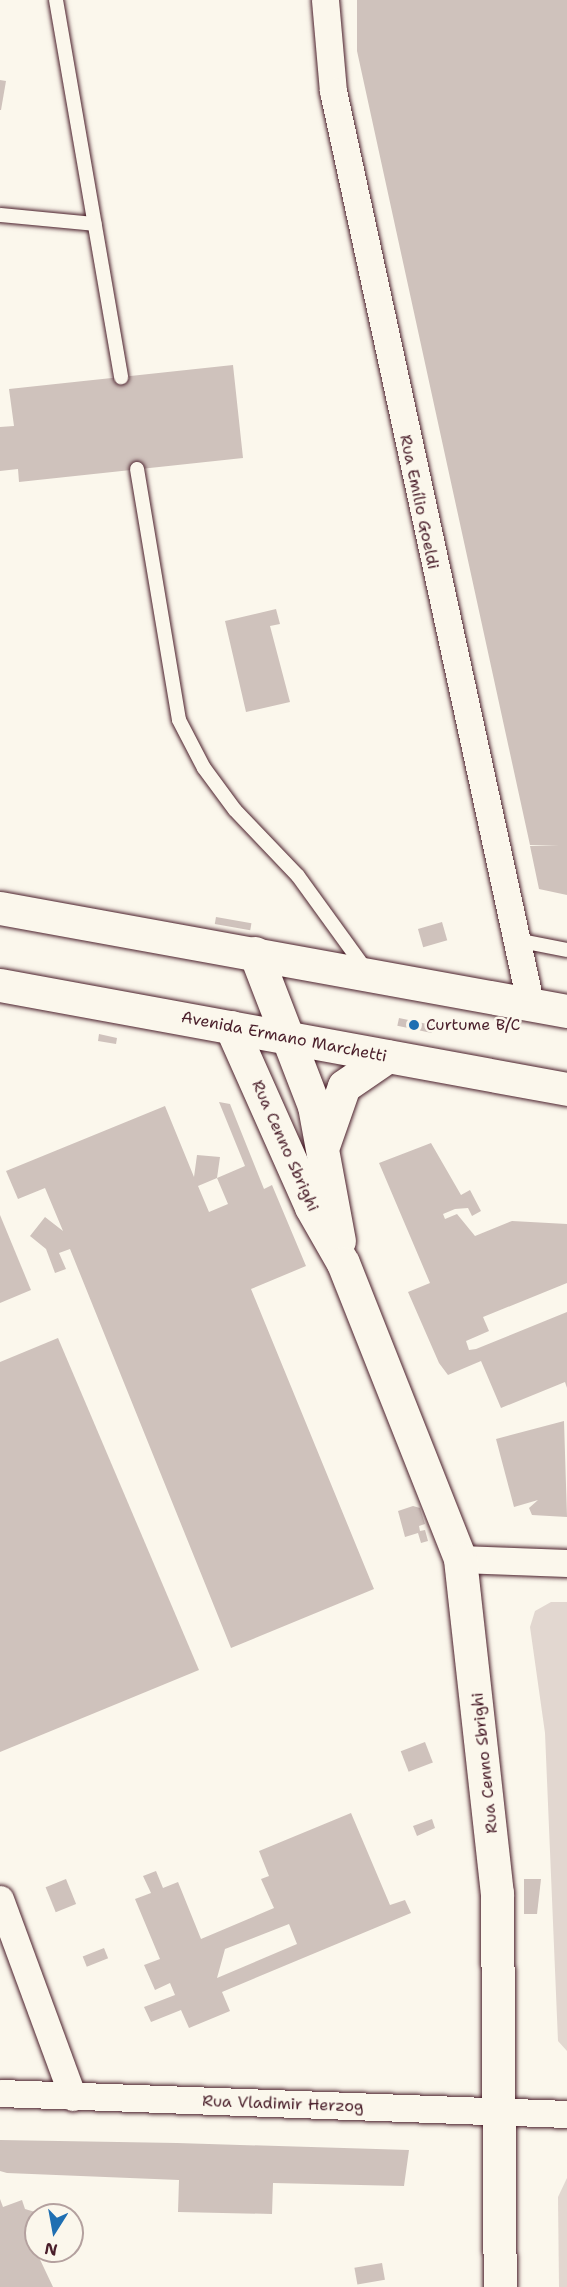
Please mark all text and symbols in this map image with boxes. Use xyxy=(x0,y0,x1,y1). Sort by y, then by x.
street label: Rua Emílio Goeldi xyxy=(395,433,443,571)
street label: Avenida Ermano Marchetti xyxy=(180,1008,388,1066)
place label: Curtume B/C xyxy=(426,1015,520,1035)
marker: Curtume B/C xyxy=(407,1018,421,1032)
street label: Rua Cenno Sbrighi xyxy=(247,1077,323,1215)
street label: Rua Cenno Sbrighi xyxy=(468,1692,502,1834)
street label: Rua Vladimir Herzog xyxy=(202,2092,364,2116)
north arrow xyxy=(24,2203,84,2263)
text: N xyxy=(43,2238,59,2261)

